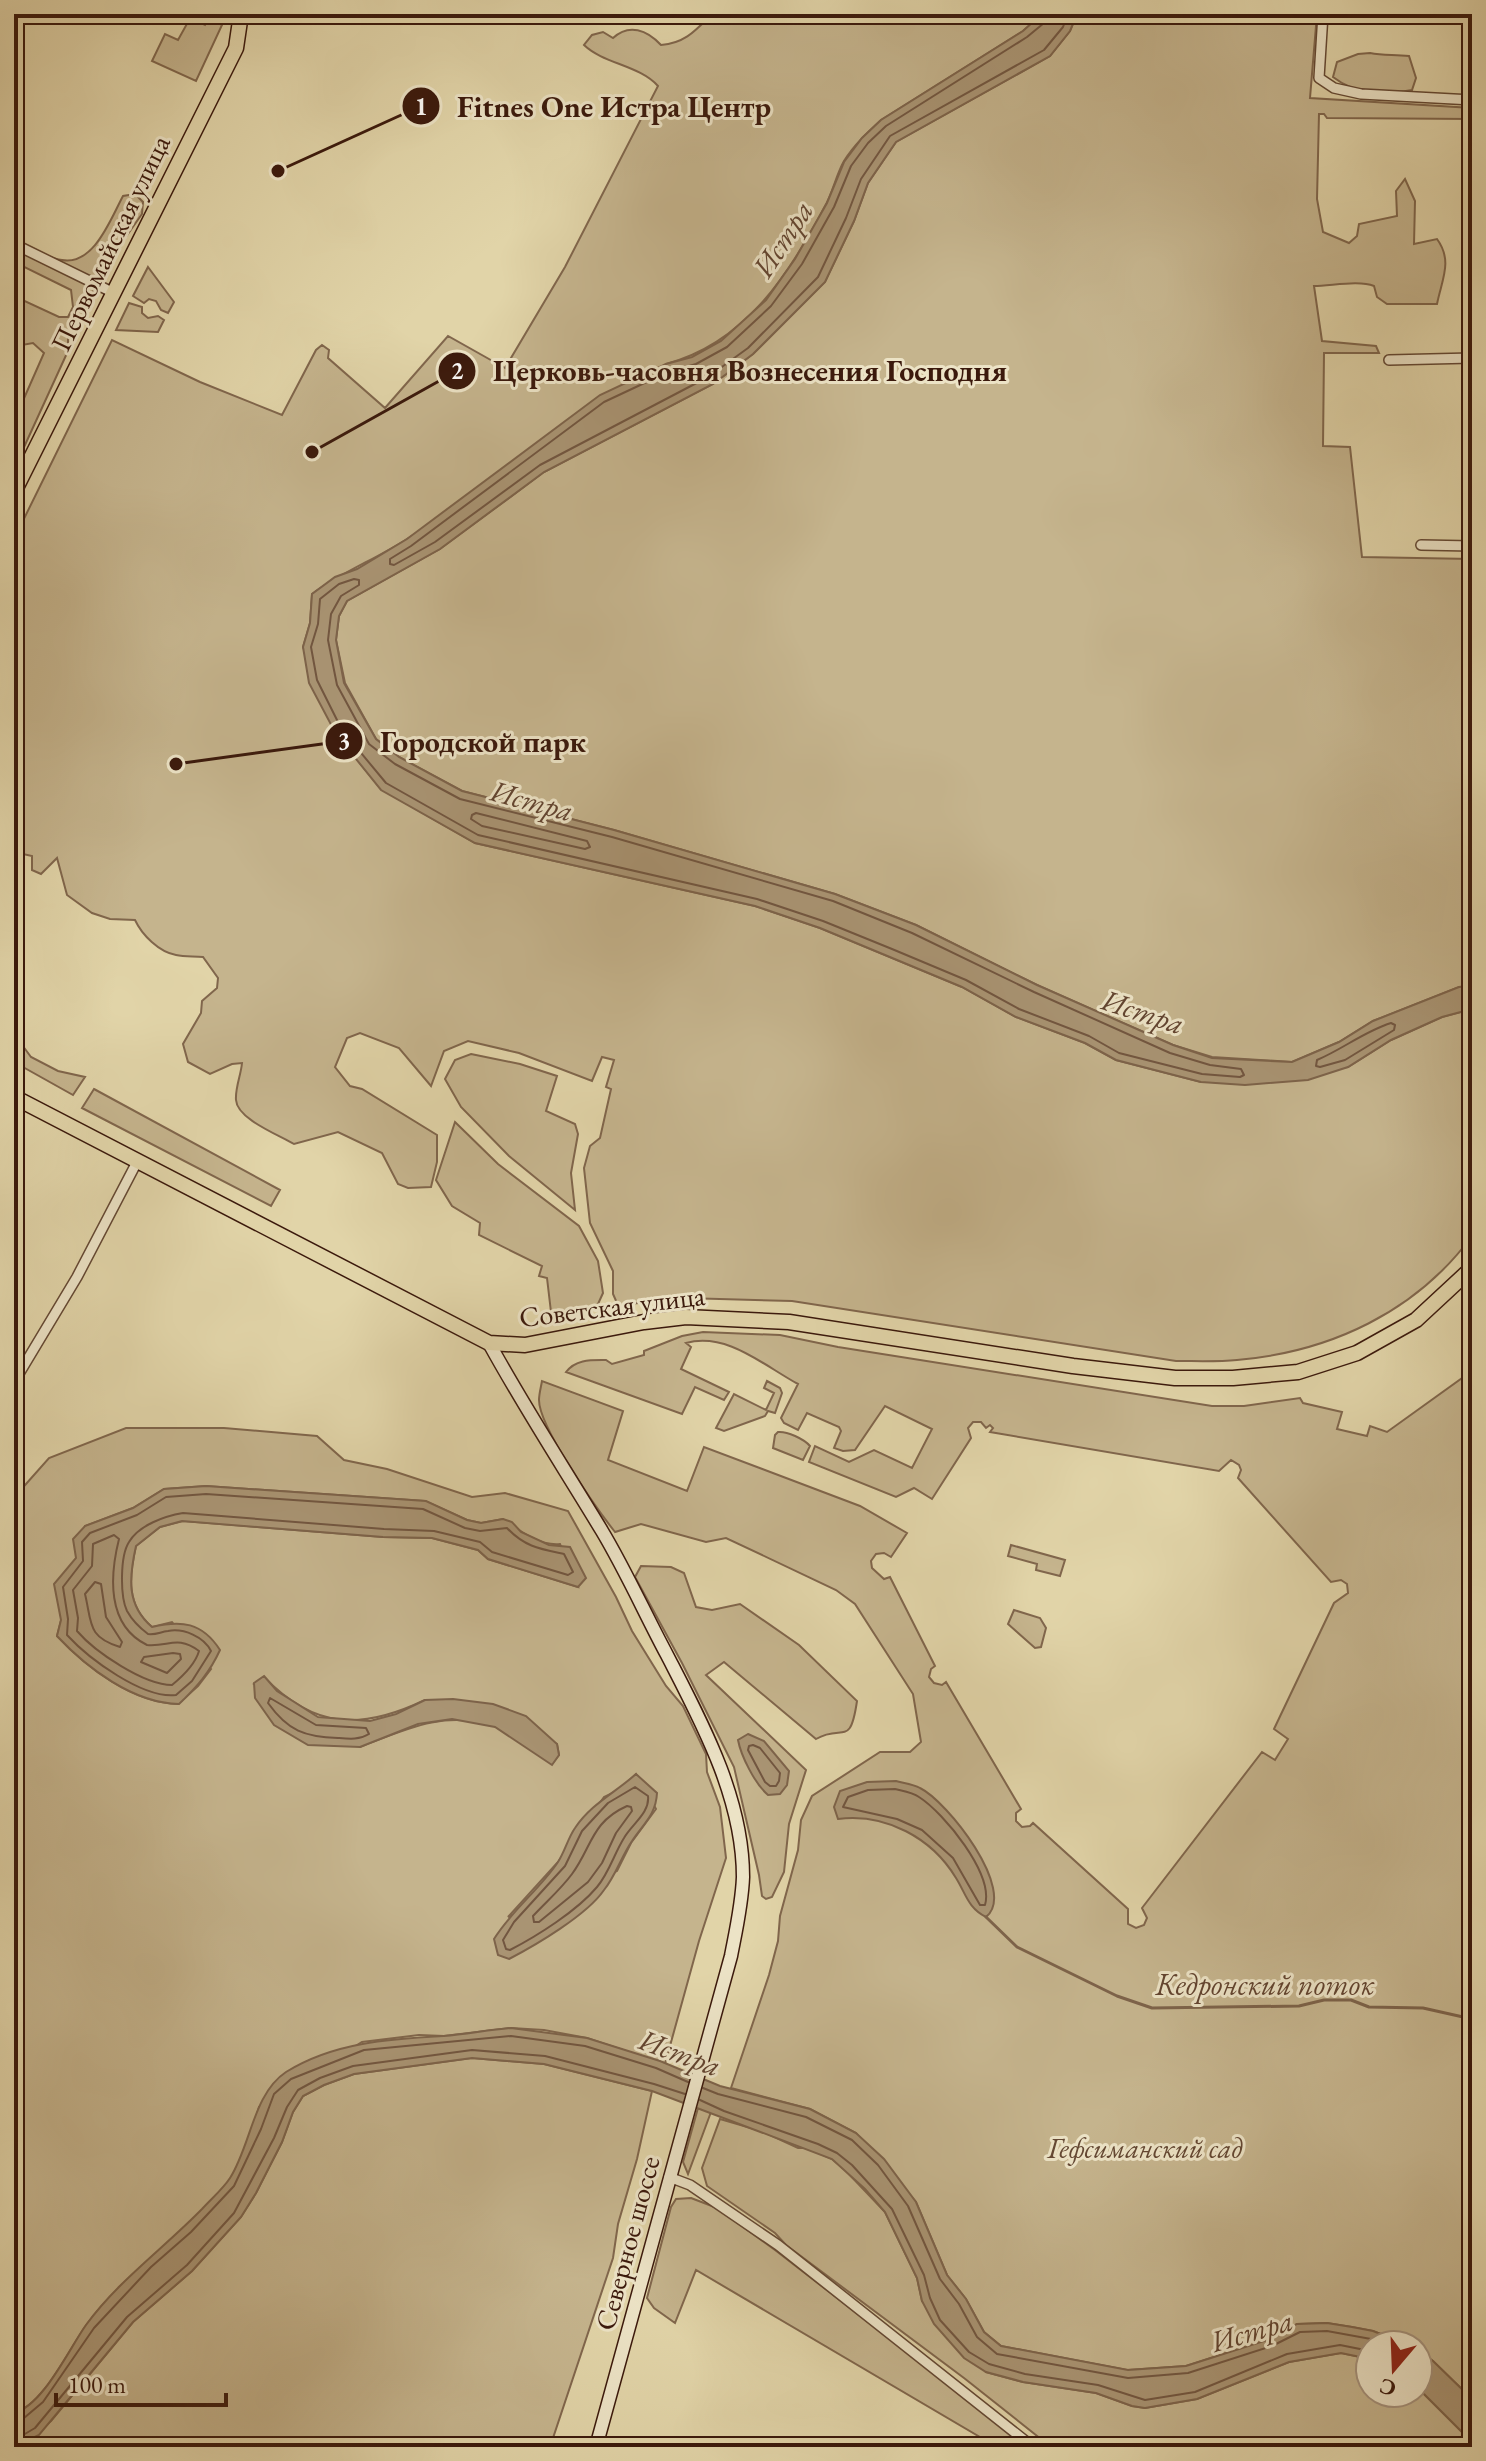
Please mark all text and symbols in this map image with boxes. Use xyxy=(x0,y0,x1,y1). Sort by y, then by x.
callout: Fitnes One Истра Центр xyxy=(401,79,787,133)
text: Fitnes One Истра Центр xyxy=(457,87,771,126)
text: 1 xyxy=(415,91,427,122)
street label: Первомайская улица xyxy=(42,128,178,357)
water label: Истра xyxy=(743,193,822,285)
callout: Церковь-часовня Вознесения Господня xyxy=(437,344,1023,398)
text: Церковь-часовня Вознесения Господня xyxy=(493,351,1007,390)
text: 2 xyxy=(451,355,464,386)
callout: Городской парк xyxy=(324,714,603,768)
text: Городской парк xyxy=(380,722,587,761)
text: 3 xyxy=(338,725,350,756)
water label: Истра xyxy=(486,771,578,830)
water label: Истра xyxy=(1096,980,1189,1043)
street label: Советская улица xyxy=(517,1277,708,1335)
water label: Кедронский поток xyxy=(1155,1965,1375,2004)
water label: Истра xyxy=(633,2020,726,2085)
park label: Гефсиманский сад xyxy=(1046,2130,1244,2166)
street label: Северное шоссе xyxy=(586,2152,668,2334)
water label: Истра xyxy=(1205,2300,1297,2361)
north arrow xyxy=(1354,2329,1434,2409)
scale bar xyxy=(56,2357,226,2407)
text: 100 m xyxy=(68,2369,126,2400)
text: С xyxy=(1376,2371,1400,2404)

